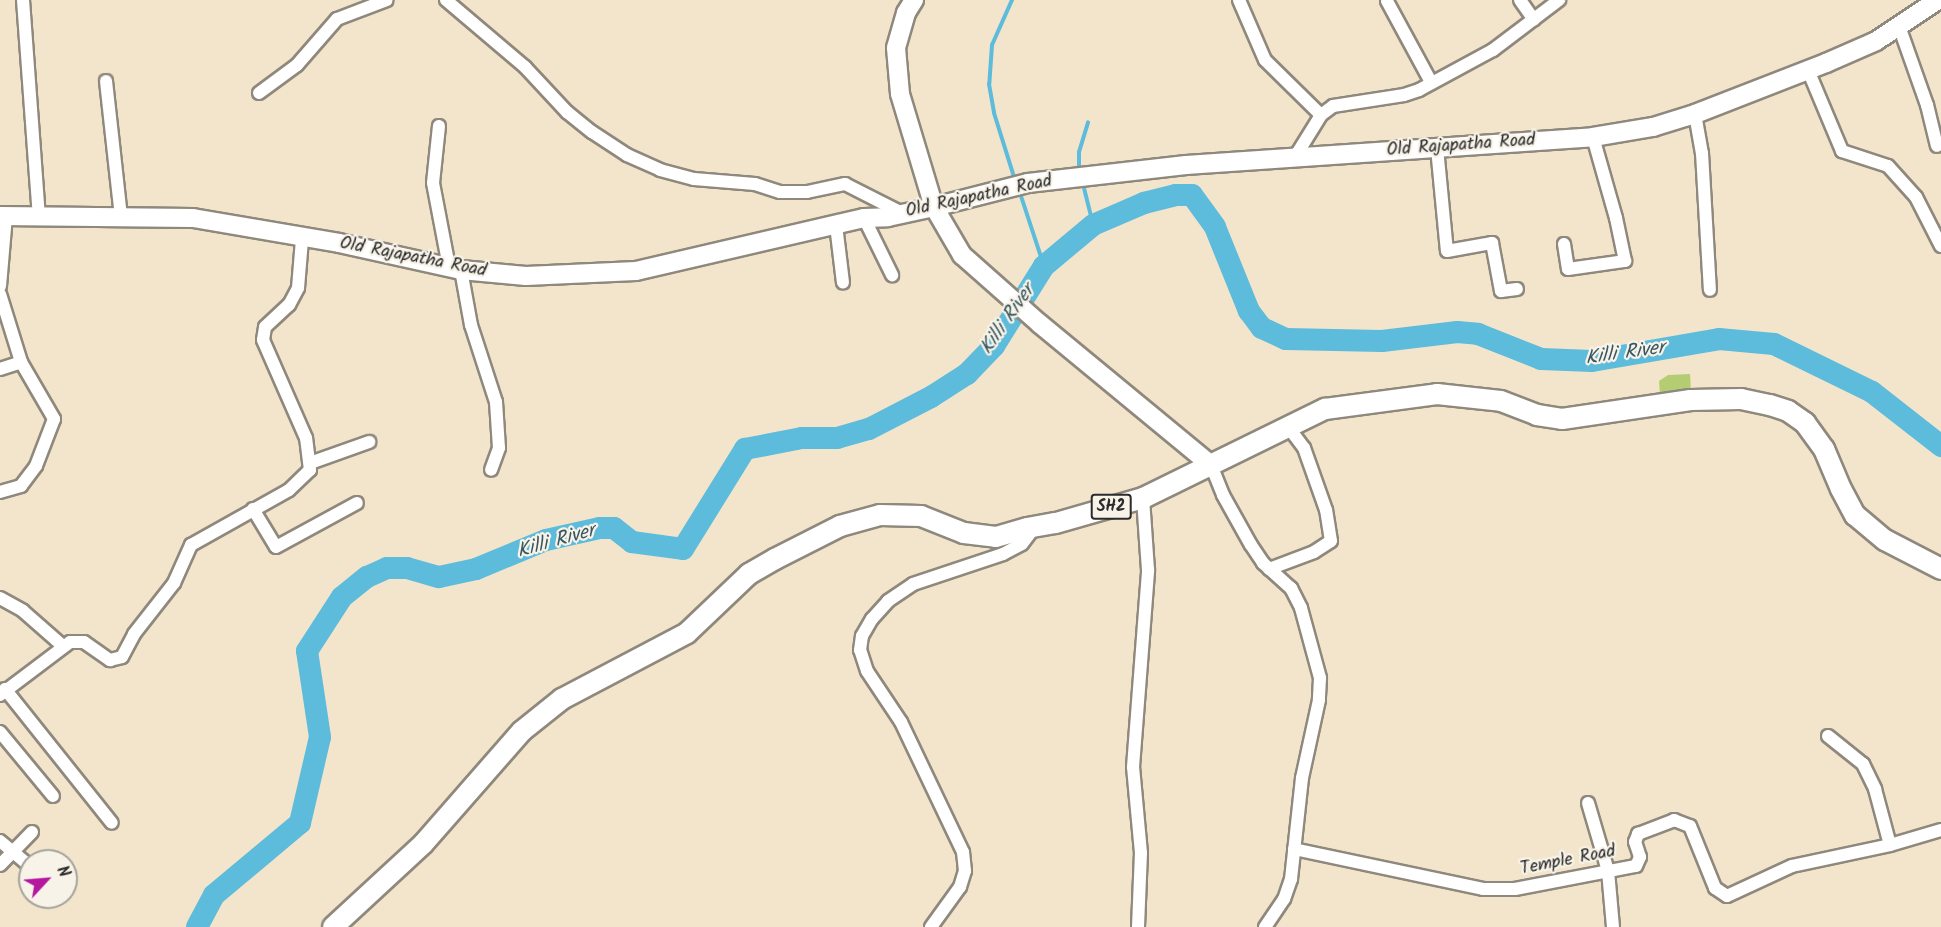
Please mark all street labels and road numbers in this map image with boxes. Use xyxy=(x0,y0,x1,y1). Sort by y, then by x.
street label: Old Rajapatha Road xyxy=(1386,130,1536,162)
street label: Old Rajapatha Road xyxy=(904,171,1054,223)
street label: Old Rajapatha Road xyxy=(338,233,488,283)
road number: SH2 xyxy=(1090,494,1132,520)
street label: Temple Road xyxy=(1519,841,1617,881)

